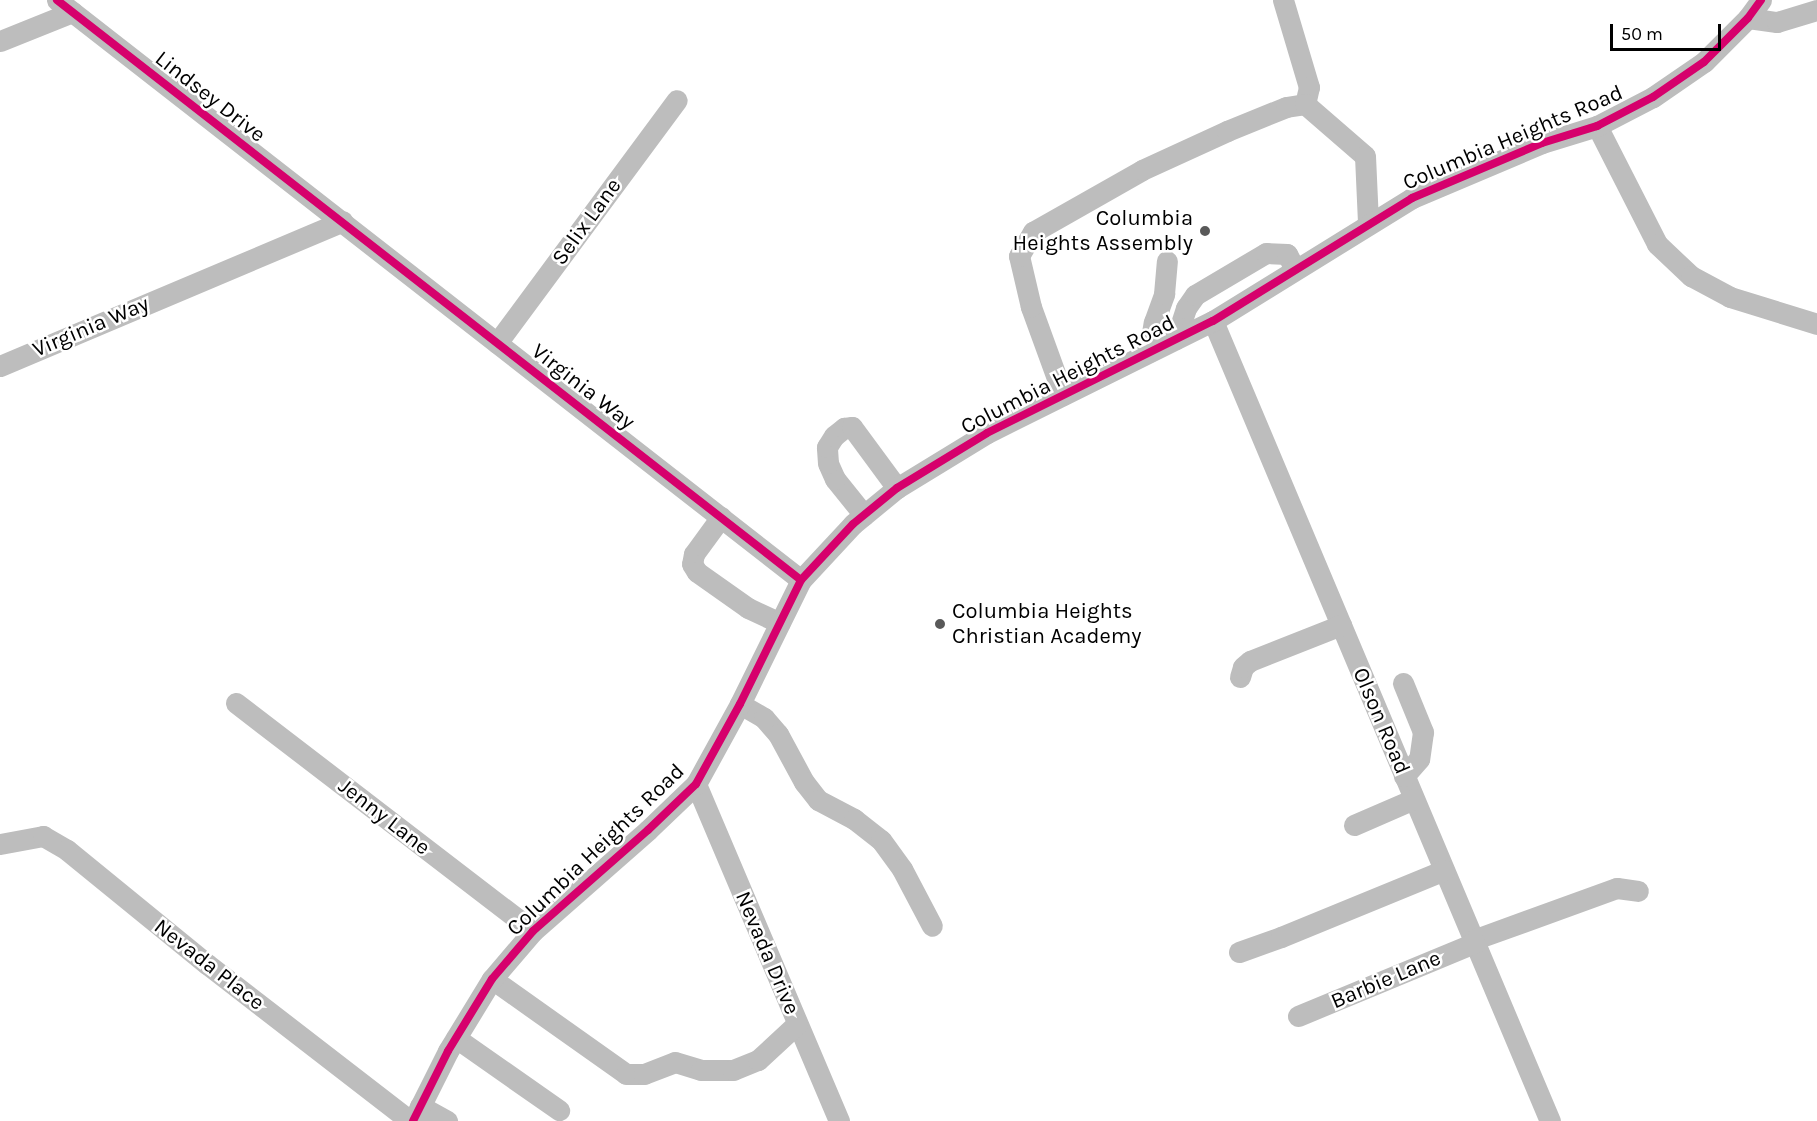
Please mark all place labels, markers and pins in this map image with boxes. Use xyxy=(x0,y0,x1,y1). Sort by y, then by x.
place label: Columbia Heights Assembly xyxy=(1013,205,1193,256)
marker: Columbia Heights Assembly xyxy=(1198,224,1212,238)
place label: Columbia Heights Christian Academy xyxy=(952,598,1142,650)
marker: Columbia Heights Christian Academy xyxy=(933,617,947,631)

